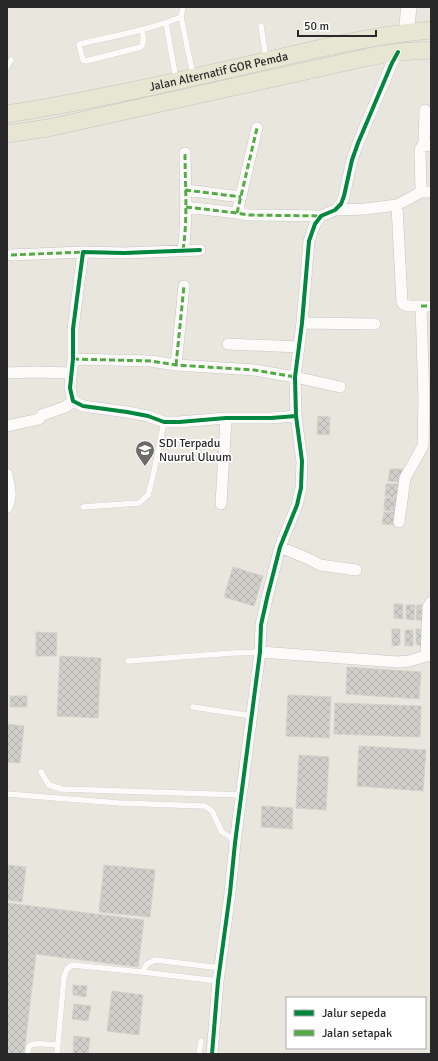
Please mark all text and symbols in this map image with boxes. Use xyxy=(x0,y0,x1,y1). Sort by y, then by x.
scale bar xyxy=(298,12,376,38)
text: 50 m xyxy=(304,19,329,34)
street label: Jalan Alternatif GOR Pemda xyxy=(148,49,290,95)
place label: SDI Terpadu Nuurul Uluum xyxy=(159,436,232,465)
school or university icon: SDI Terpadu Nuurul Uluum xyxy=(134,439,156,467)
legend xyxy=(286,997,426,1049)
text: Jalur sepeda xyxy=(322,1006,386,1021)
text: Jalan setapak xyxy=(322,1026,392,1041)

